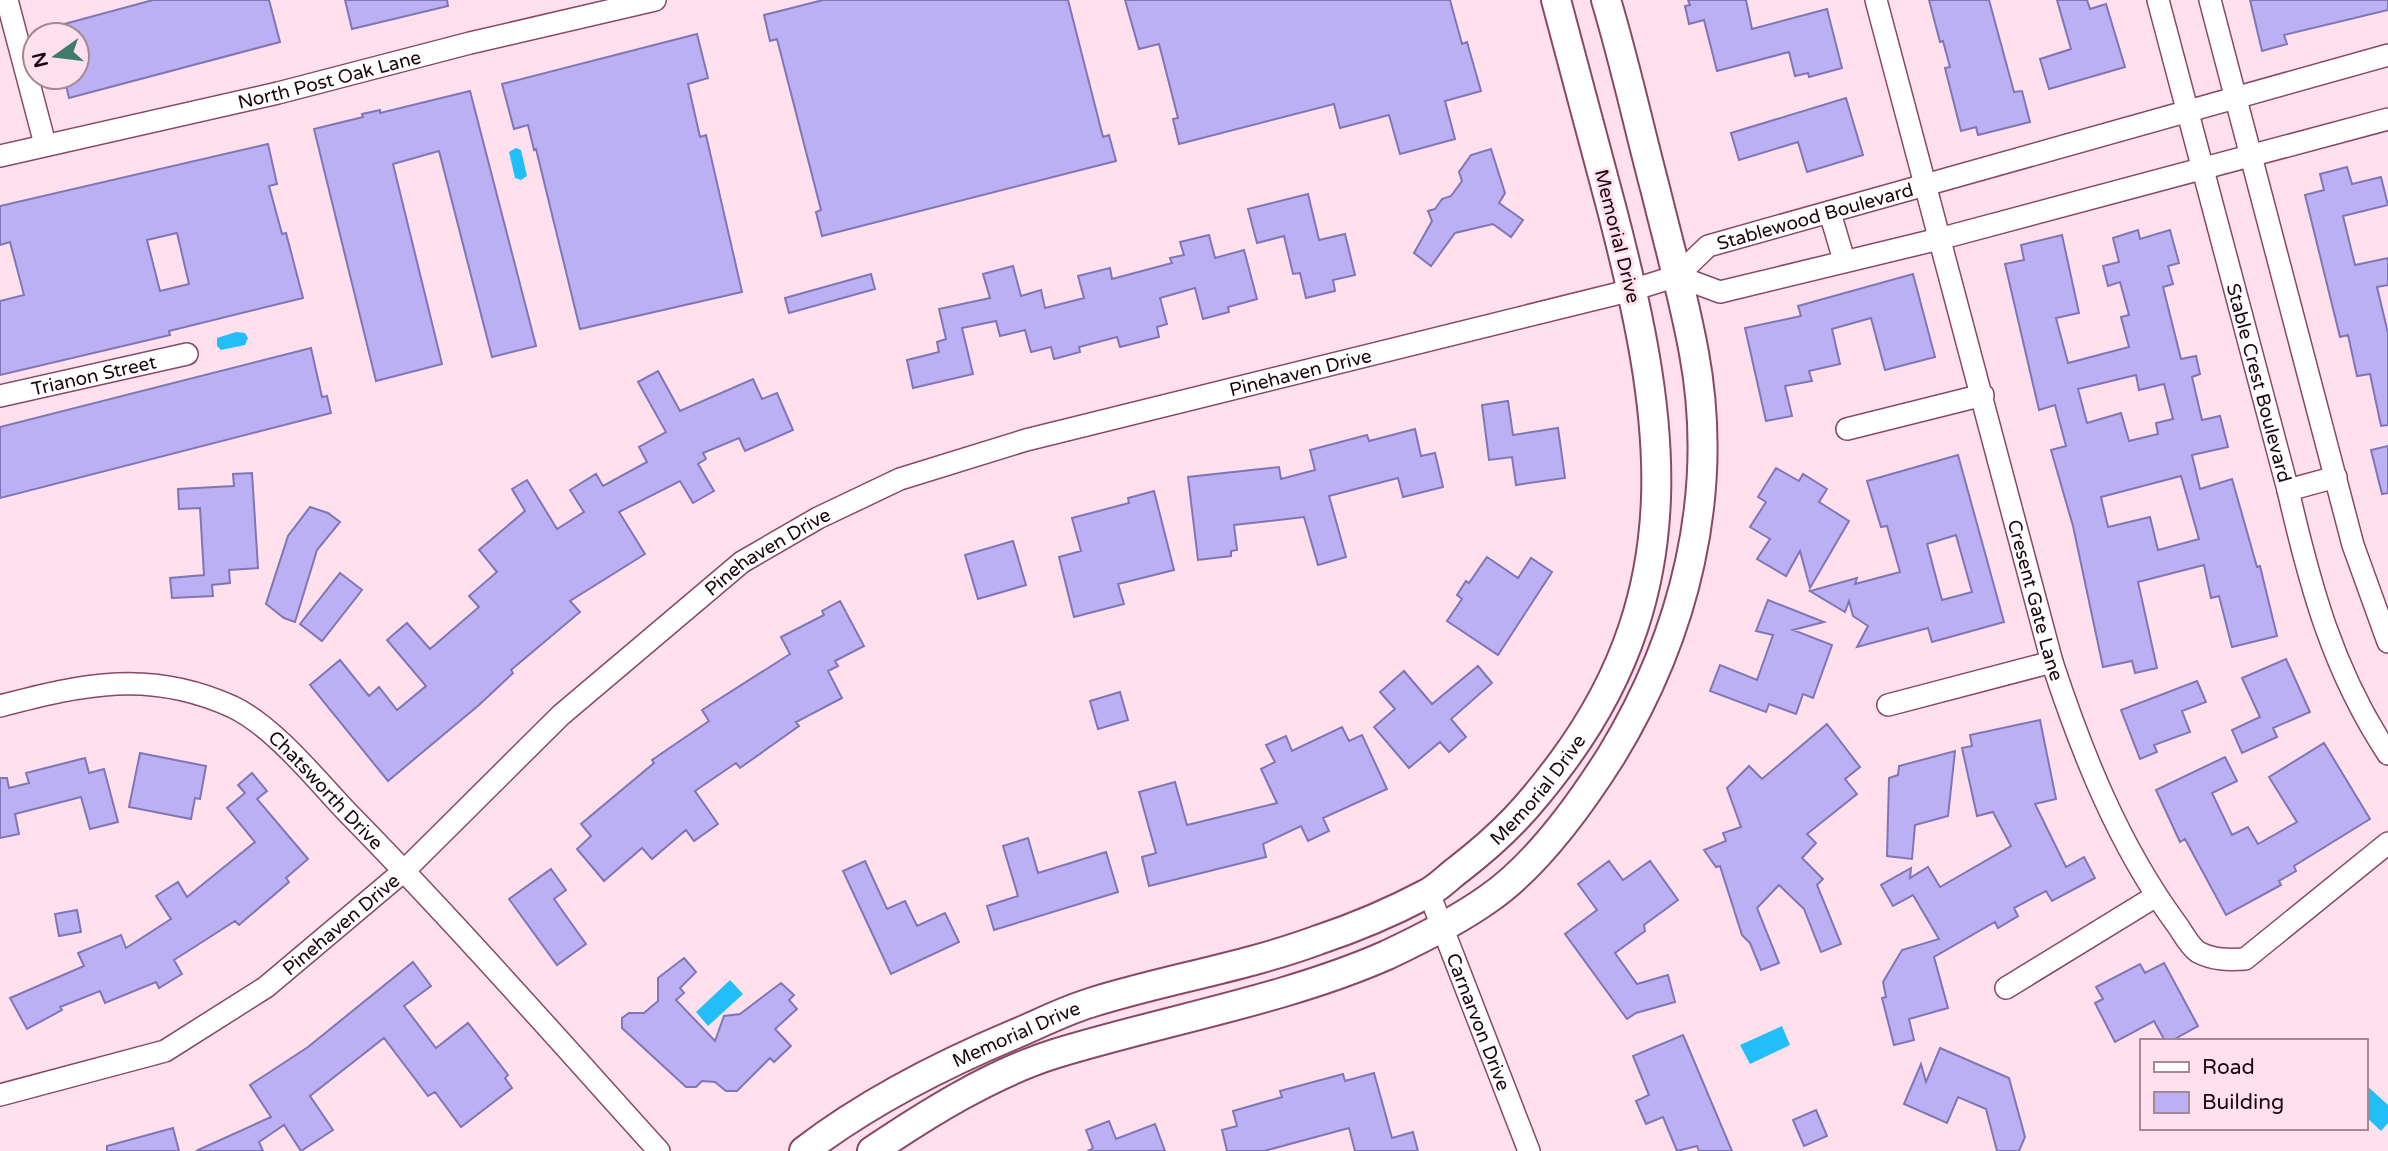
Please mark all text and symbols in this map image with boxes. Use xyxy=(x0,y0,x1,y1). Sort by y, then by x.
north arrow xyxy=(21,21,91,91)
street label: North Post Oak Lane xyxy=(236,46,423,114)
text: N xyxy=(28,50,53,70)
street label: Memorial Drive xyxy=(1590,167,1644,305)
street label: Stablewood Boulevard xyxy=(1714,179,1916,255)
street label: Stable Crest Boulevard xyxy=(2222,281,2296,485)
street label: Pinehaven Drive xyxy=(1227,345,1374,401)
street label: Trianon Street xyxy=(29,351,158,401)
street label: Pinehaven Drive xyxy=(701,504,834,601)
street label: Cresent Gate Lane xyxy=(2003,517,2067,684)
street label: Chatsworth Drive xyxy=(264,726,387,854)
street label: Memorial Drive xyxy=(1486,731,1590,850)
street label: Pinehaven Drive xyxy=(278,869,404,980)
street label: Carnarvon Drive xyxy=(1441,950,1515,1094)
street label: Memorial Drive xyxy=(949,997,1083,1072)
legend xyxy=(2140,1039,2367,1130)
text: Road xyxy=(2202,1055,2255,1080)
text: Building xyxy=(2202,1090,2284,1115)

